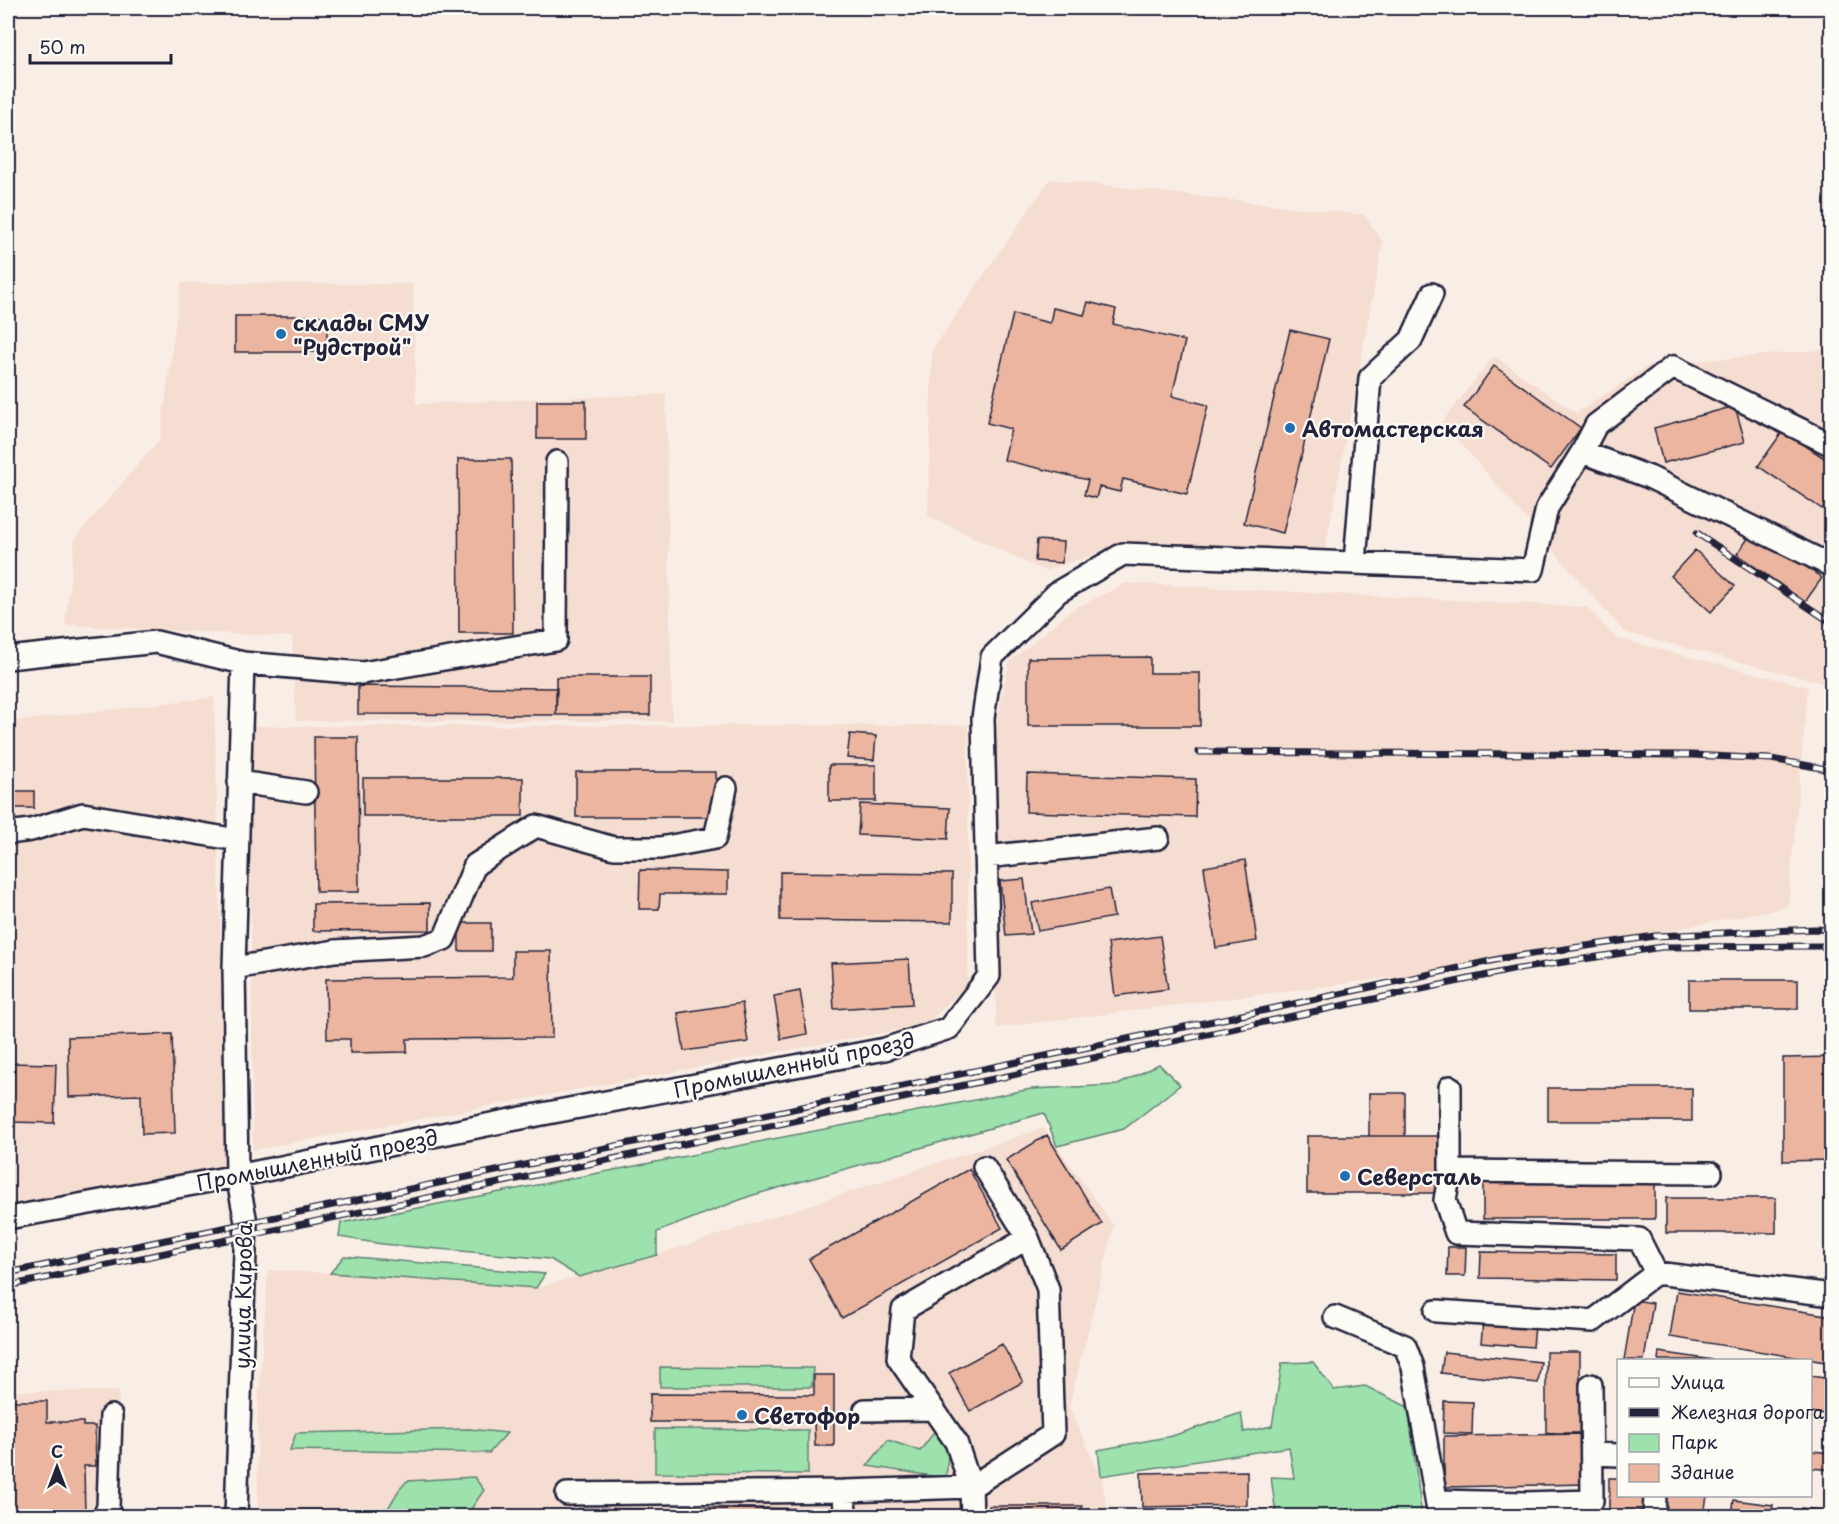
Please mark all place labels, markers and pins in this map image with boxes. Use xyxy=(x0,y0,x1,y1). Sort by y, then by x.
place label: склады СМУ "Рудстрой" xyxy=(293,306,430,362)
marker: склады СМУ "Рудстрой" xyxy=(274,327,288,341)
place label: Автомастерская xyxy=(1302,412,1484,444)
marker: Автомастерская xyxy=(1283,421,1297,435)
place label: Северсталь xyxy=(1357,1160,1481,1192)
marker: Северсталь xyxy=(1338,1169,1352,1183)
place label: Светофор xyxy=(754,1399,860,1431)
marker: Светофор xyxy=(735,1408,749,1422)

